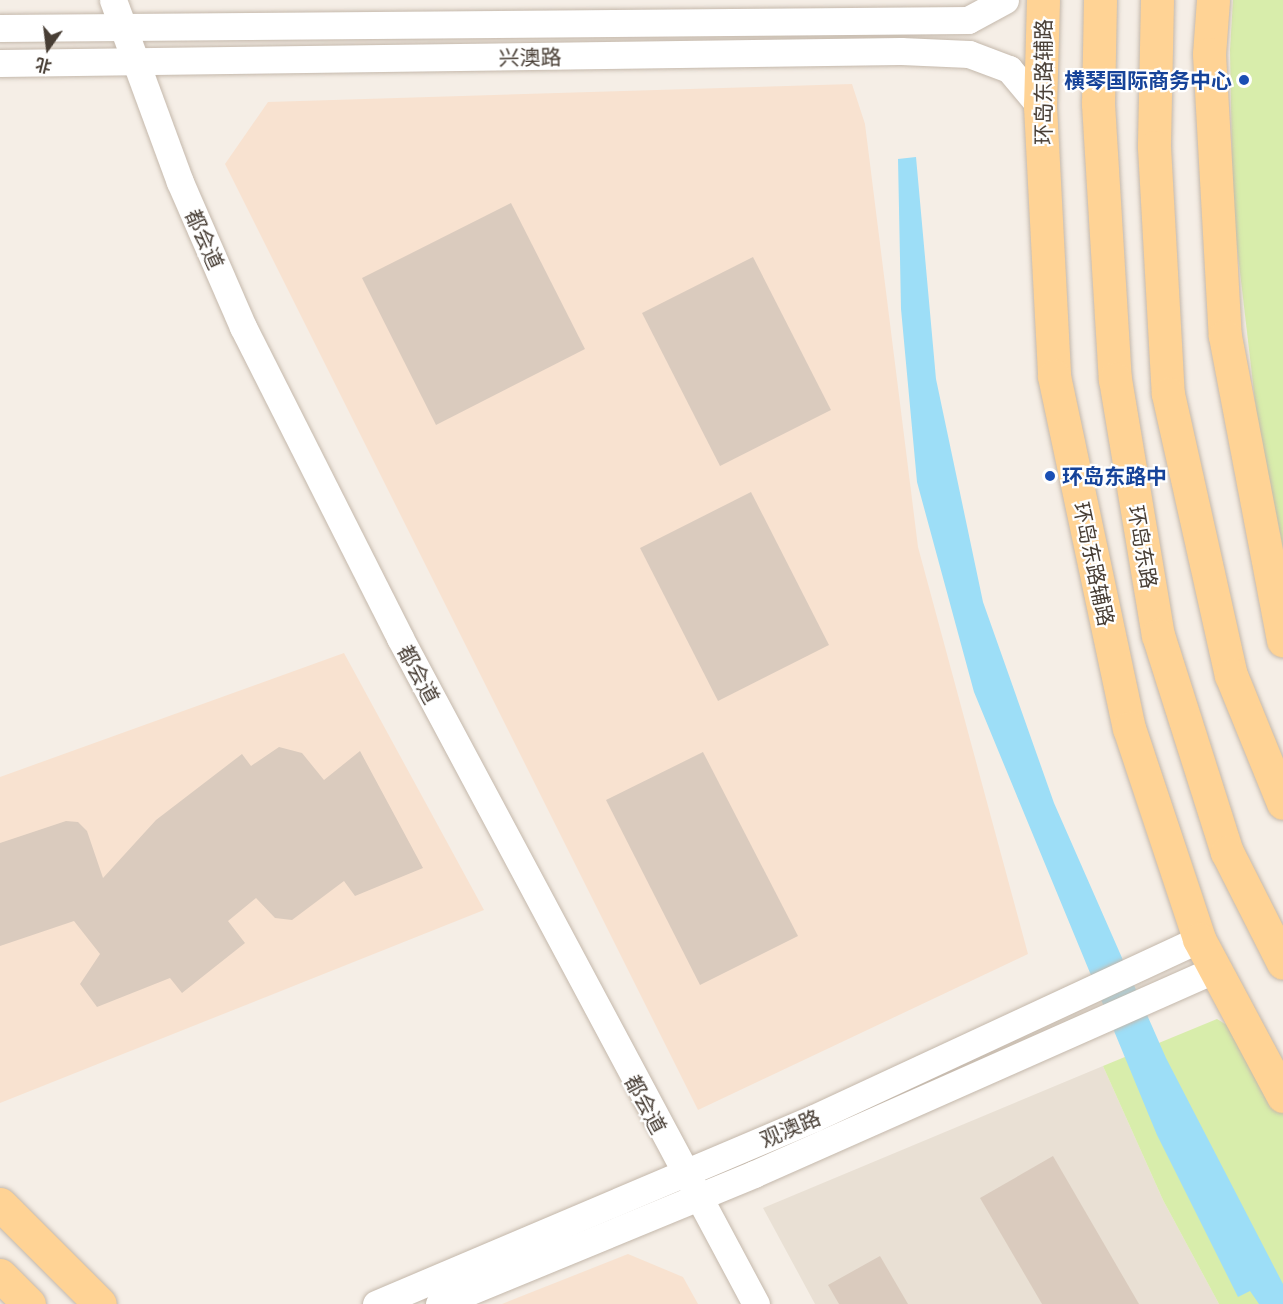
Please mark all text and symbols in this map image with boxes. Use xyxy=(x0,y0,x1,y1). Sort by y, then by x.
north arrow xyxy=(18,18,78,78)
street label: 环岛东路辅路 xyxy=(1030,19,1056,145)
street label: 兴澳路 xyxy=(498,44,562,70)
text: 北 xyxy=(33,52,54,79)
place label: 横琴国际商务中心 xyxy=(1064,67,1232,93)
marker: 横琴国际商务中心 xyxy=(1237,73,1251,87)
street label: 都会道 xyxy=(181,205,229,273)
place label: 环岛东路中 xyxy=(1062,463,1167,489)
marker: 环岛东路中 xyxy=(1043,469,1057,483)
street label: 环岛东路辅路 xyxy=(1069,500,1119,628)
street label: 环岛东路 xyxy=(1123,503,1163,591)
street label: 都会道 xyxy=(393,640,445,708)
street label: 都会道 xyxy=(620,1070,672,1138)
street label: 观澳路 xyxy=(756,1104,824,1152)

